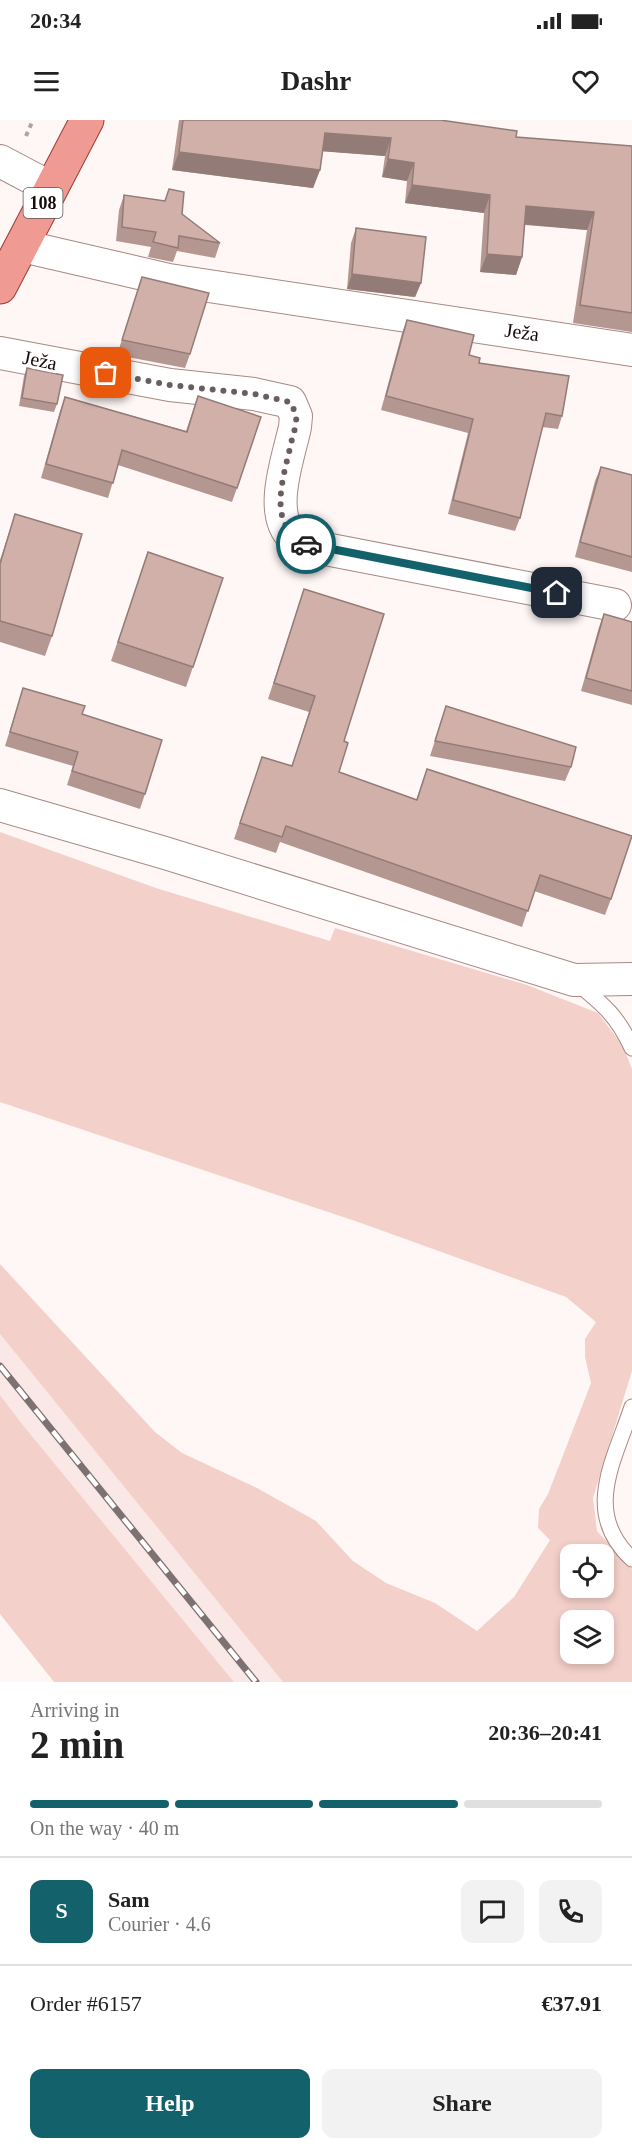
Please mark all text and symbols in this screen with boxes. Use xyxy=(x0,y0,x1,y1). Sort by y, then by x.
text: 20:34 xyxy=(30,8,81,33)
icon: menu xyxy=(30,65,63,98)
icon: heart xyxy=(569,65,602,98)
text: Dashr xyxy=(281,66,351,96)
road number: 108 xyxy=(24,188,63,218)
street label: Ježa xyxy=(503,319,541,345)
street label: Ježa xyxy=(21,346,59,374)
pin xyxy=(80,347,131,398)
icon: bag xyxy=(89,356,122,389)
courier xyxy=(276,514,336,574)
icon: car xyxy=(290,528,323,561)
pin xyxy=(531,567,582,618)
icon: home xyxy=(540,576,573,609)
map controls xyxy=(560,1544,614,1664)
button: locate xyxy=(560,1544,614,1598)
button: layers xyxy=(560,1610,614,1664)
text: Arriving in xyxy=(30,1699,119,1721)
text: 20:36–20:41 xyxy=(488,1720,602,1745)
text: 2 min xyxy=(30,1723,124,1766)
text: On the way · 40 m xyxy=(30,1817,179,1839)
button: chat xyxy=(461,1880,524,1943)
button: phone xyxy=(539,1880,602,1943)
text: Sam xyxy=(108,1887,150,1912)
text: S xyxy=(55,1898,68,1923)
text: Courier · 4.6 xyxy=(108,1913,211,1935)
text: Order #6157 xyxy=(30,1991,142,2016)
text: €37.91 xyxy=(542,1991,602,2016)
button: Help xyxy=(30,2069,310,2138)
button: Share xyxy=(322,2069,602,2138)

